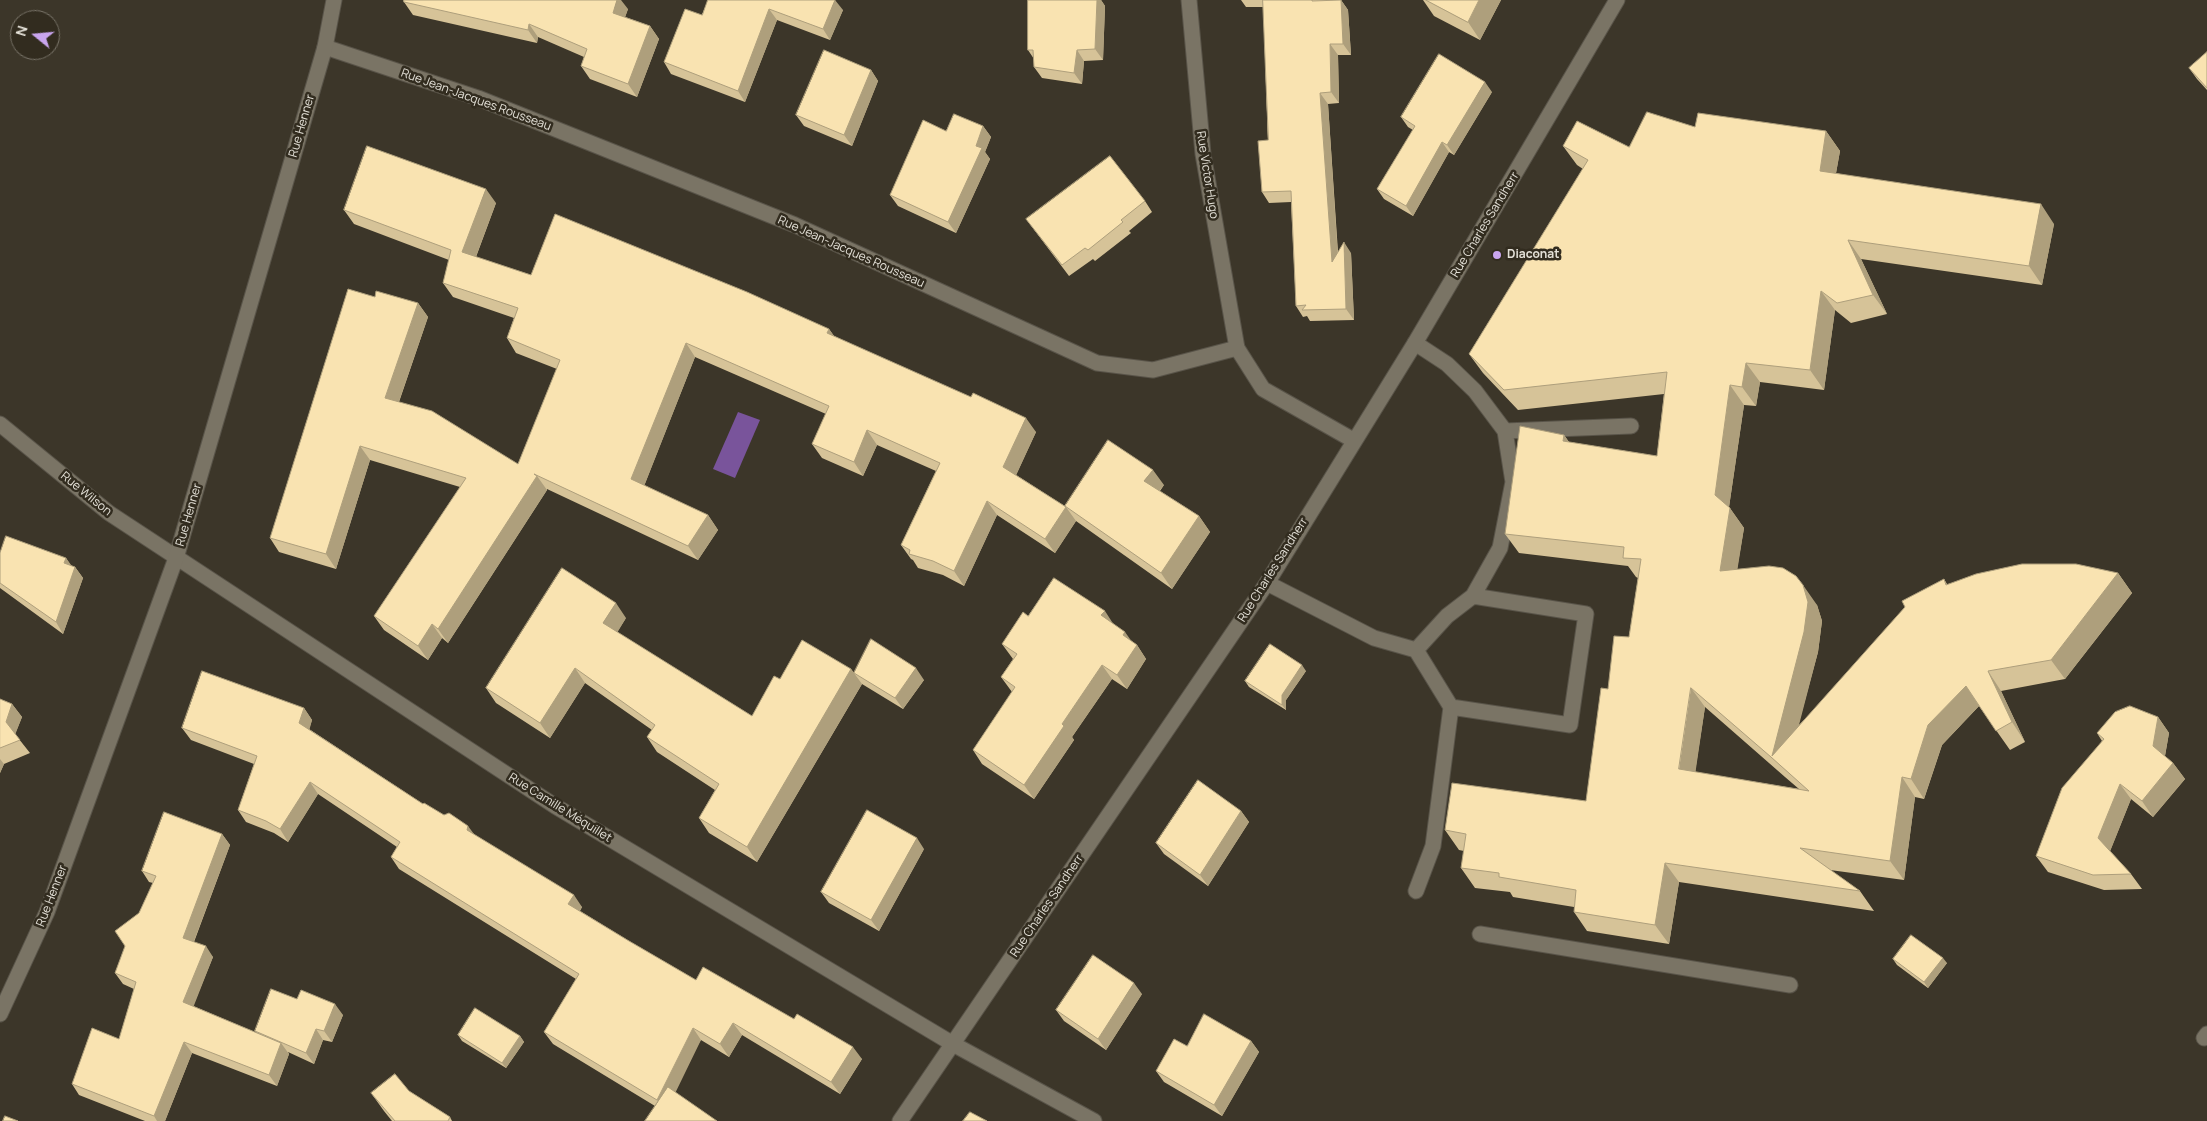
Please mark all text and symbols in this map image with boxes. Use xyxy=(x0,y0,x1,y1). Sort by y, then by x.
north arrow xyxy=(10,10,60,60)
text: N xyxy=(11,23,32,38)
street label: Rue Jean-Jacques Rousseau xyxy=(399,66,553,134)
street label: Rue Henner xyxy=(286,93,318,159)
street label: Rue Victor Hugo xyxy=(1193,130,1221,220)
street label: Rue Charles Sandherr xyxy=(1448,170,1522,280)
street label: Rue Jean-Jacques Rousseau xyxy=(775,213,927,291)
place label: Diaconat xyxy=(1507,248,1559,262)
marker: Diaconat xyxy=(1491,249,1503,261)
street label: Rue Wilson xyxy=(58,469,114,519)
street label: Rue Henner xyxy=(173,482,205,548)
street label: Rue Charles Sandherr xyxy=(1235,515,1311,625)
street label: Rue Camille Méquillet xyxy=(506,770,614,846)
street label: Rue Charles Sandherr xyxy=(1007,852,1087,960)
street label: Rue Henner xyxy=(34,863,70,929)

